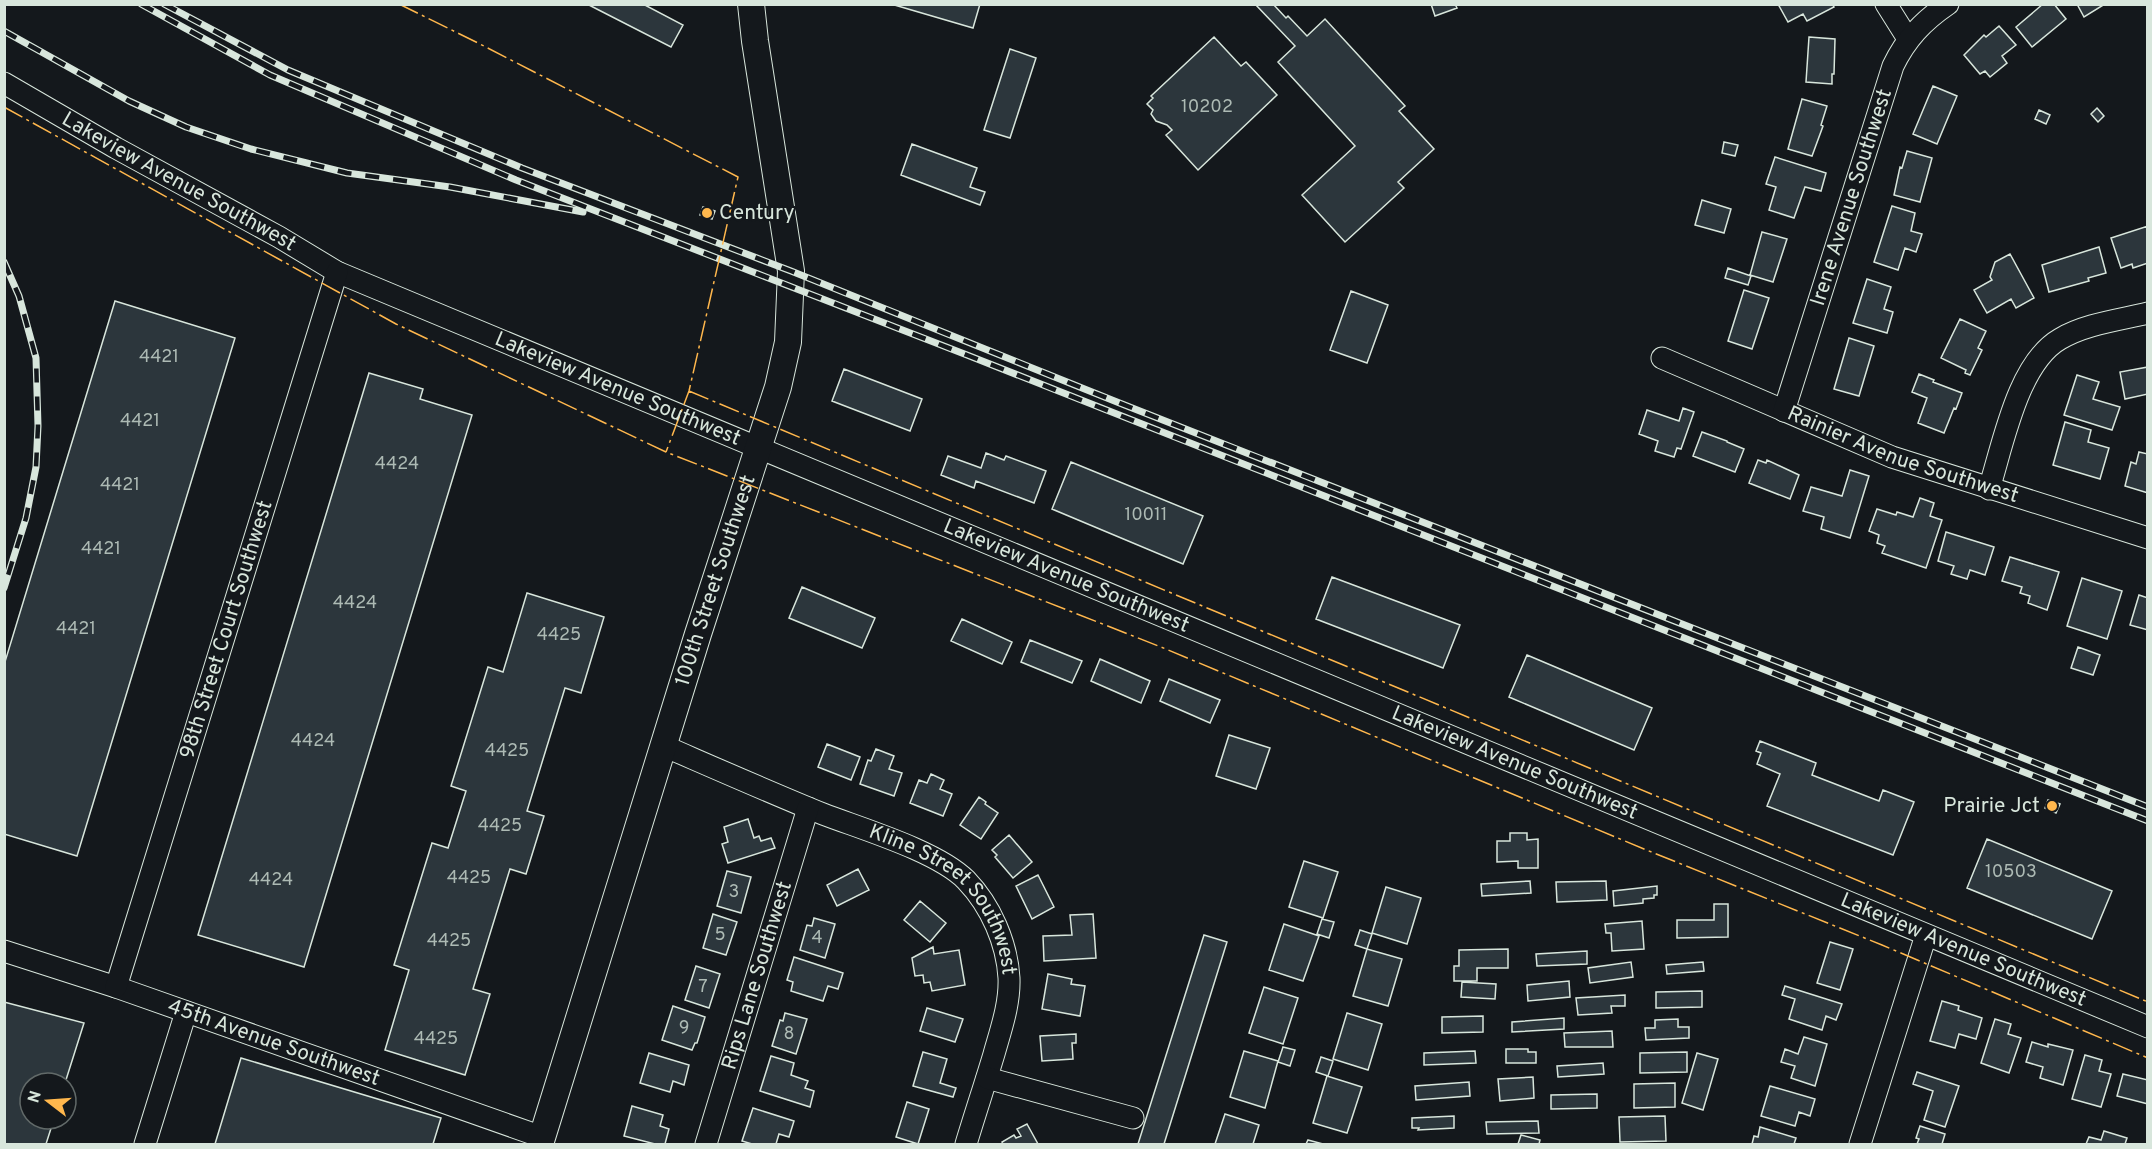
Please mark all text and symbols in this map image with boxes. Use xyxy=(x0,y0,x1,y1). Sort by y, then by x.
street label: Irene Avenue Southwest xyxy=(1805,85,1898,309)
house number: 10202 xyxy=(1181,96,1233,119)
street label: Lakeview Avenue Southwest xyxy=(57,106,301,258)
place label: Century xyxy=(719,200,795,227)
marker: Century xyxy=(700,206,714,220)
street label: Lakeview Avenue Southwest xyxy=(491,326,745,452)
house number: 4421 xyxy=(139,346,179,369)
street label: Rainier Avenue Southwest xyxy=(1783,400,2022,510)
house number: 4421 xyxy=(120,410,160,433)
house number: 4424 xyxy=(375,453,419,476)
street label: 100th Street Southwest xyxy=(669,472,762,690)
house number: 4421 xyxy=(100,474,140,497)
street label: 98th Street Court Southwest xyxy=(174,497,279,762)
house number: 10011 xyxy=(1124,504,1168,527)
street label: Lakeview Avenue Southwest xyxy=(939,513,1193,639)
house number: 4421 xyxy=(81,538,121,561)
house number: 4424 xyxy=(333,592,377,615)
house number: 4421 xyxy=(56,618,96,641)
house number: 4425 xyxy=(537,624,581,647)
street label: Lakeview Avenue Southwest xyxy=(1388,700,1642,826)
house number: 4424 xyxy=(291,730,335,753)
house number: 4425 xyxy=(485,740,529,763)
place label: Prairie Jct xyxy=(1943,793,2040,820)
marker: Prairie Jct xyxy=(2045,799,2059,813)
house number: 4425 xyxy=(478,815,522,838)
street label: Kline Street Southwest xyxy=(865,818,1022,976)
house number: 10503 xyxy=(1985,861,2037,884)
house number: 4425 xyxy=(447,867,491,890)
house number: 4424 xyxy=(249,869,293,892)
street label: Rips Lane Southwest xyxy=(716,878,798,1073)
house number: 3 xyxy=(729,881,739,904)
street label: Lakeview Avenue Southwest xyxy=(1836,887,2090,1013)
house number: 5 xyxy=(714,924,726,947)
house number: 4 xyxy=(811,927,823,950)
house number: 4425 xyxy=(427,930,471,953)
house number: 7 xyxy=(698,976,708,999)
street label: 45th Avenue Southwest xyxy=(164,993,384,1092)
house number: 9 xyxy=(679,1017,689,1040)
house number: 8 xyxy=(784,1023,795,1046)
house number: 4425 xyxy=(414,1028,458,1051)
north arrow xyxy=(18,1071,78,1131)
text: N xyxy=(24,1089,47,1106)

